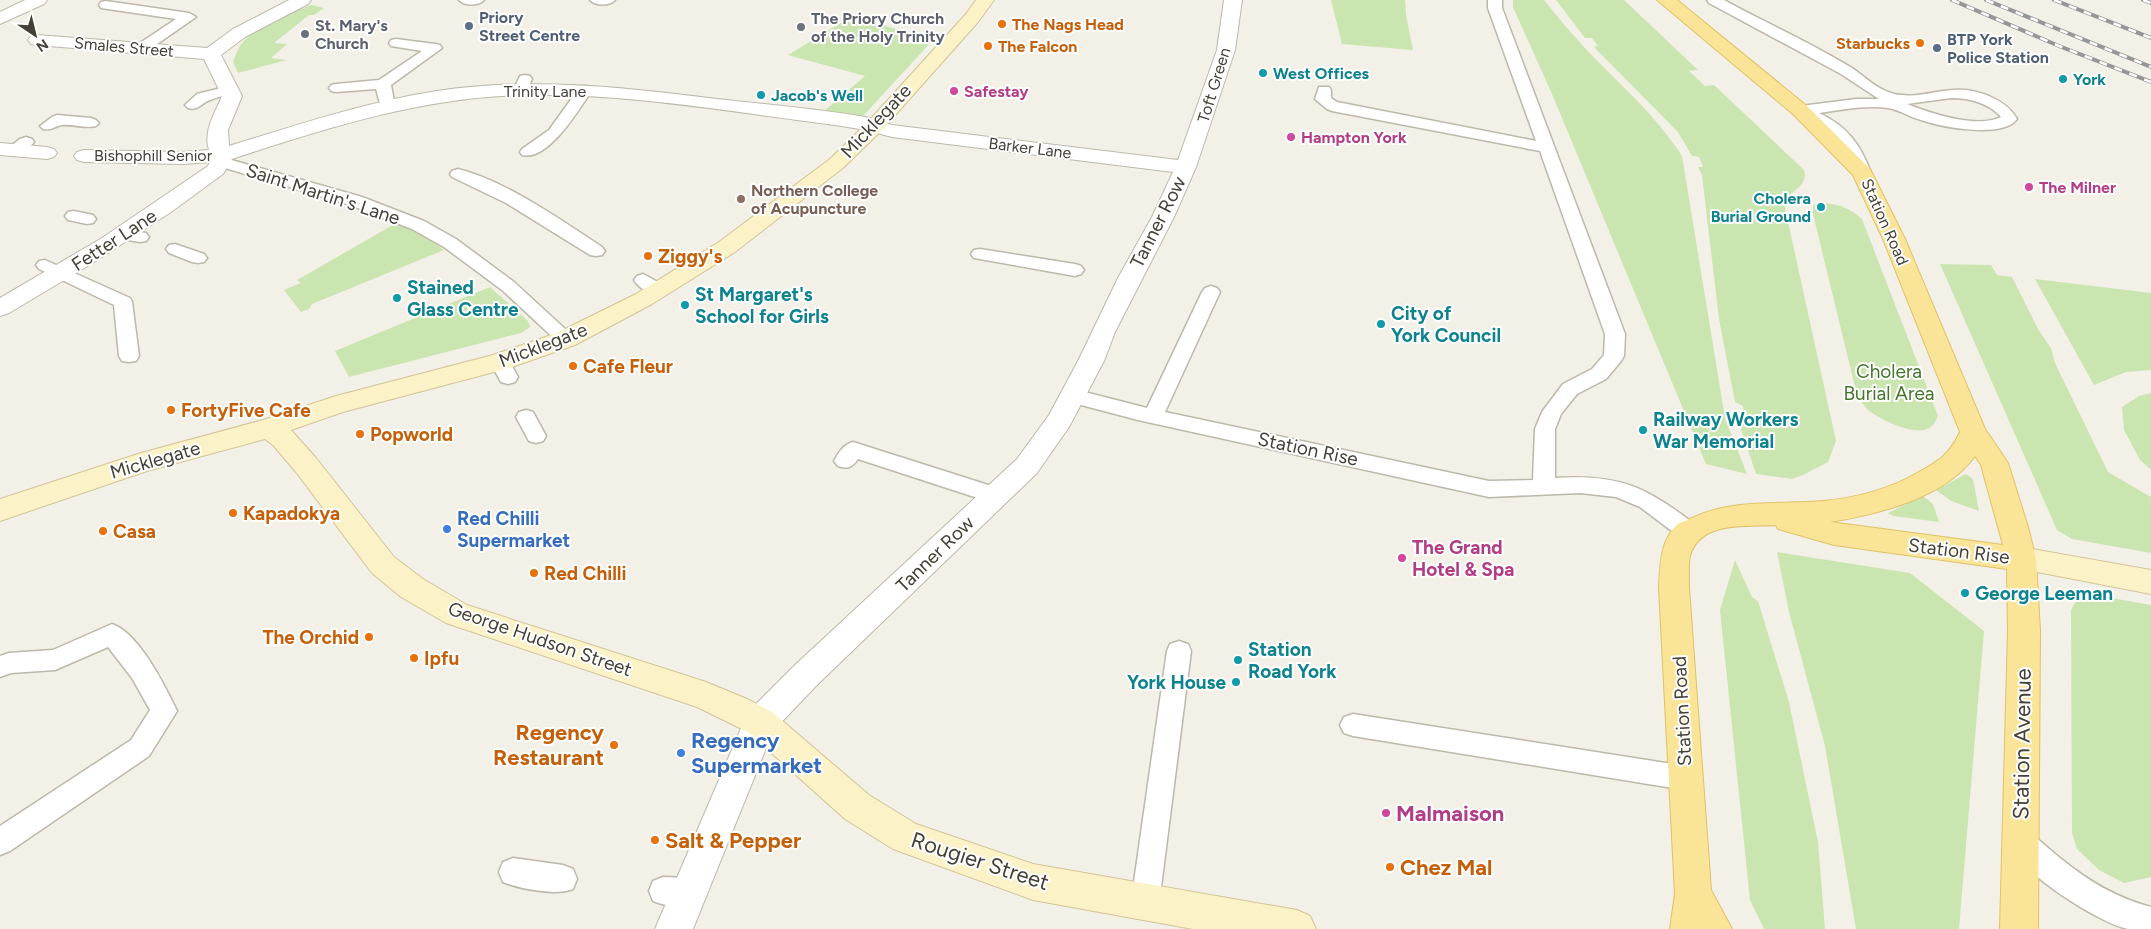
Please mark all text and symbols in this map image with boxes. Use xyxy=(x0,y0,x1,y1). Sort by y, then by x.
place label: Priory Street Centre xyxy=(479,8,580,45)
place label: The Priory Church of the Holy Trinity xyxy=(811,9,946,46)
north arrow xyxy=(10,10,60,60)
place label: The Nags Head xyxy=(1012,15,1124,34)
place label: St. Mary's Church xyxy=(315,16,388,53)
marker: The Nags Head xyxy=(996,18,1008,30)
marker: Priory Street Centre xyxy=(463,20,475,32)
marker: The Priory Church of the Holy Trinity xyxy=(795,21,807,33)
marker: St. Mary's Church xyxy=(299,28,311,40)
place label: BTP York Police Station xyxy=(1947,30,2049,67)
street label: Smales Street xyxy=(73,33,175,61)
place label: Starbucks xyxy=(1836,34,1911,53)
text: N xyxy=(33,35,51,55)
place label: The Falcon xyxy=(998,37,1077,56)
marker: Starbucks xyxy=(1914,37,1926,49)
marker: The Falcon xyxy=(982,40,994,52)
marker: BTP York Police Station xyxy=(1931,42,1943,54)
street label: Toft Green xyxy=(1194,45,1234,125)
place label: West Offices xyxy=(1273,64,1370,83)
marker: West Offices xyxy=(1257,67,1269,79)
place label: York xyxy=(2073,70,2106,89)
marker: York xyxy=(2057,73,2069,85)
street label: Micklegate xyxy=(836,79,916,163)
street label: Trinity Lane xyxy=(504,82,586,101)
place label: Safestay xyxy=(964,82,1029,101)
marker: Safestay xyxy=(948,85,960,97)
place label: Jacob's Well xyxy=(771,86,863,105)
marker: Jacob's Well xyxy=(755,89,767,101)
place label: Hampton York xyxy=(1301,128,1407,147)
marker: Hampton York xyxy=(1285,131,1297,143)
street label: Barker Lane xyxy=(988,134,1073,163)
street label: Bishophill Senior xyxy=(94,146,213,165)
street label: Saint Martin's Lane xyxy=(243,158,403,230)
street label: Tanner Row xyxy=(1125,172,1191,271)
street label: Station Road xyxy=(1857,176,1913,268)
place label: The Milner xyxy=(2039,178,2116,197)
place label: Northern College of Acupuncture xyxy=(751,181,878,218)
marker: The Milner xyxy=(2023,181,2035,193)
place label: Cholera Burial Ground xyxy=(1711,189,1811,226)
marker: Northern College of Acupuncture xyxy=(735,193,747,205)
marker: Cholera Burial Ground xyxy=(1815,201,1827,213)
street label: Fetter Lane xyxy=(67,204,161,276)
place label: Ziggy's xyxy=(658,245,722,268)
marker: Ziggy's xyxy=(642,250,654,262)
place label: Stained Glass Centre xyxy=(407,276,519,321)
place label: St Margaret's School for Girls xyxy=(695,283,829,328)
marker: Stained Glass Centre xyxy=(391,292,403,304)
marker: St Margaret's School for Girls xyxy=(679,299,691,311)
place label: City of York Council xyxy=(1391,302,1501,347)
street label: Micklegate xyxy=(496,318,590,372)
marker: City of York Council xyxy=(1375,318,1387,330)
place label: Cafe Fleur xyxy=(583,355,673,378)
marker: Cafe Fleur xyxy=(567,360,579,372)
park label: Cholera Burial Area xyxy=(1844,360,1934,405)
place label: FortyFive Cafe xyxy=(181,399,311,422)
marker: FortyFive Cafe xyxy=(165,404,177,416)
place label: Railway Workers War Memorial xyxy=(1653,408,1799,453)
place label: Popworld xyxy=(370,423,453,446)
marker: Railway Workers War Memorial xyxy=(1637,424,1649,436)
street label: Station Rise xyxy=(1256,427,1360,471)
marker: Popworld xyxy=(354,428,366,440)
street label: Micklegate xyxy=(107,436,203,484)
place label: Kapadokya xyxy=(243,502,340,525)
marker: Kapadokya xyxy=(227,507,239,519)
place label: Red Chilli Supermarket xyxy=(457,507,571,552)
street label: Tanner Row xyxy=(891,511,979,597)
place label: Casa xyxy=(113,520,156,543)
marker: Red Chilli Supermarket xyxy=(441,523,453,535)
marker: Casa xyxy=(97,525,109,537)
street label: Station Rise xyxy=(1907,533,2011,569)
place label: The Grand Hotel & Spa xyxy=(1412,536,1514,581)
marker: The Grand Hotel & Spa xyxy=(1396,552,1408,564)
place label: Red Chilli xyxy=(544,562,627,585)
marker: Red Chilli xyxy=(528,567,540,579)
place label: George Leeman xyxy=(1975,582,2113,605)
marker: George Leeman xyxy=(1959,587,1971,599)
street label: George Hudson Street xyxy=(445,597,635,681)
place label: The Orchid xyxy=(262,626,359,649)
marker: The Orchid xyxy=(363,631,375,643)
place label: Station Road York xyxy=(1248,638,1337,683)
place label: Ipfu xyxy=(424,647,459,670)
marker: Ipfu xyxy=(408,652,420,664)
marker: Station Road York xyxy=(1232,654,1244,666)
street label: Station Road xyxy=(1668,655,1696,767)
street label: Station Avenue xyxy=(2007,668,2037,820)
place label: York House xyxy=(1127,671,1226,694)
marker: York House xyxy=(1230,676,1242,688)
place label: Regency Restaurant xyxy=(493,719,604,771)
place label: Regency Supermarket xyxy=(691,727,822,779)
marker: Regency Restaurant xyxy=(608,739,620,751)
marker: Regency Supermarket xyxy=(675,747,687,759)
place label: Malmaison xyxy=(1396,800,1504,827)
marker: Malmaison xyxy=(1380,807,1392,819)
street label: Rougier Street xyxy=(908,826,1052,896)
place label: Salt & Pepper xyxy=(665,827,802,854)
marker: Salt & Pepper xyxy=(649,834,661,846)
place label: Chez Mal xyxy=(1400,854,1492,881)
marker: Chez Mal xyxy=(1384,861,1396,873)

